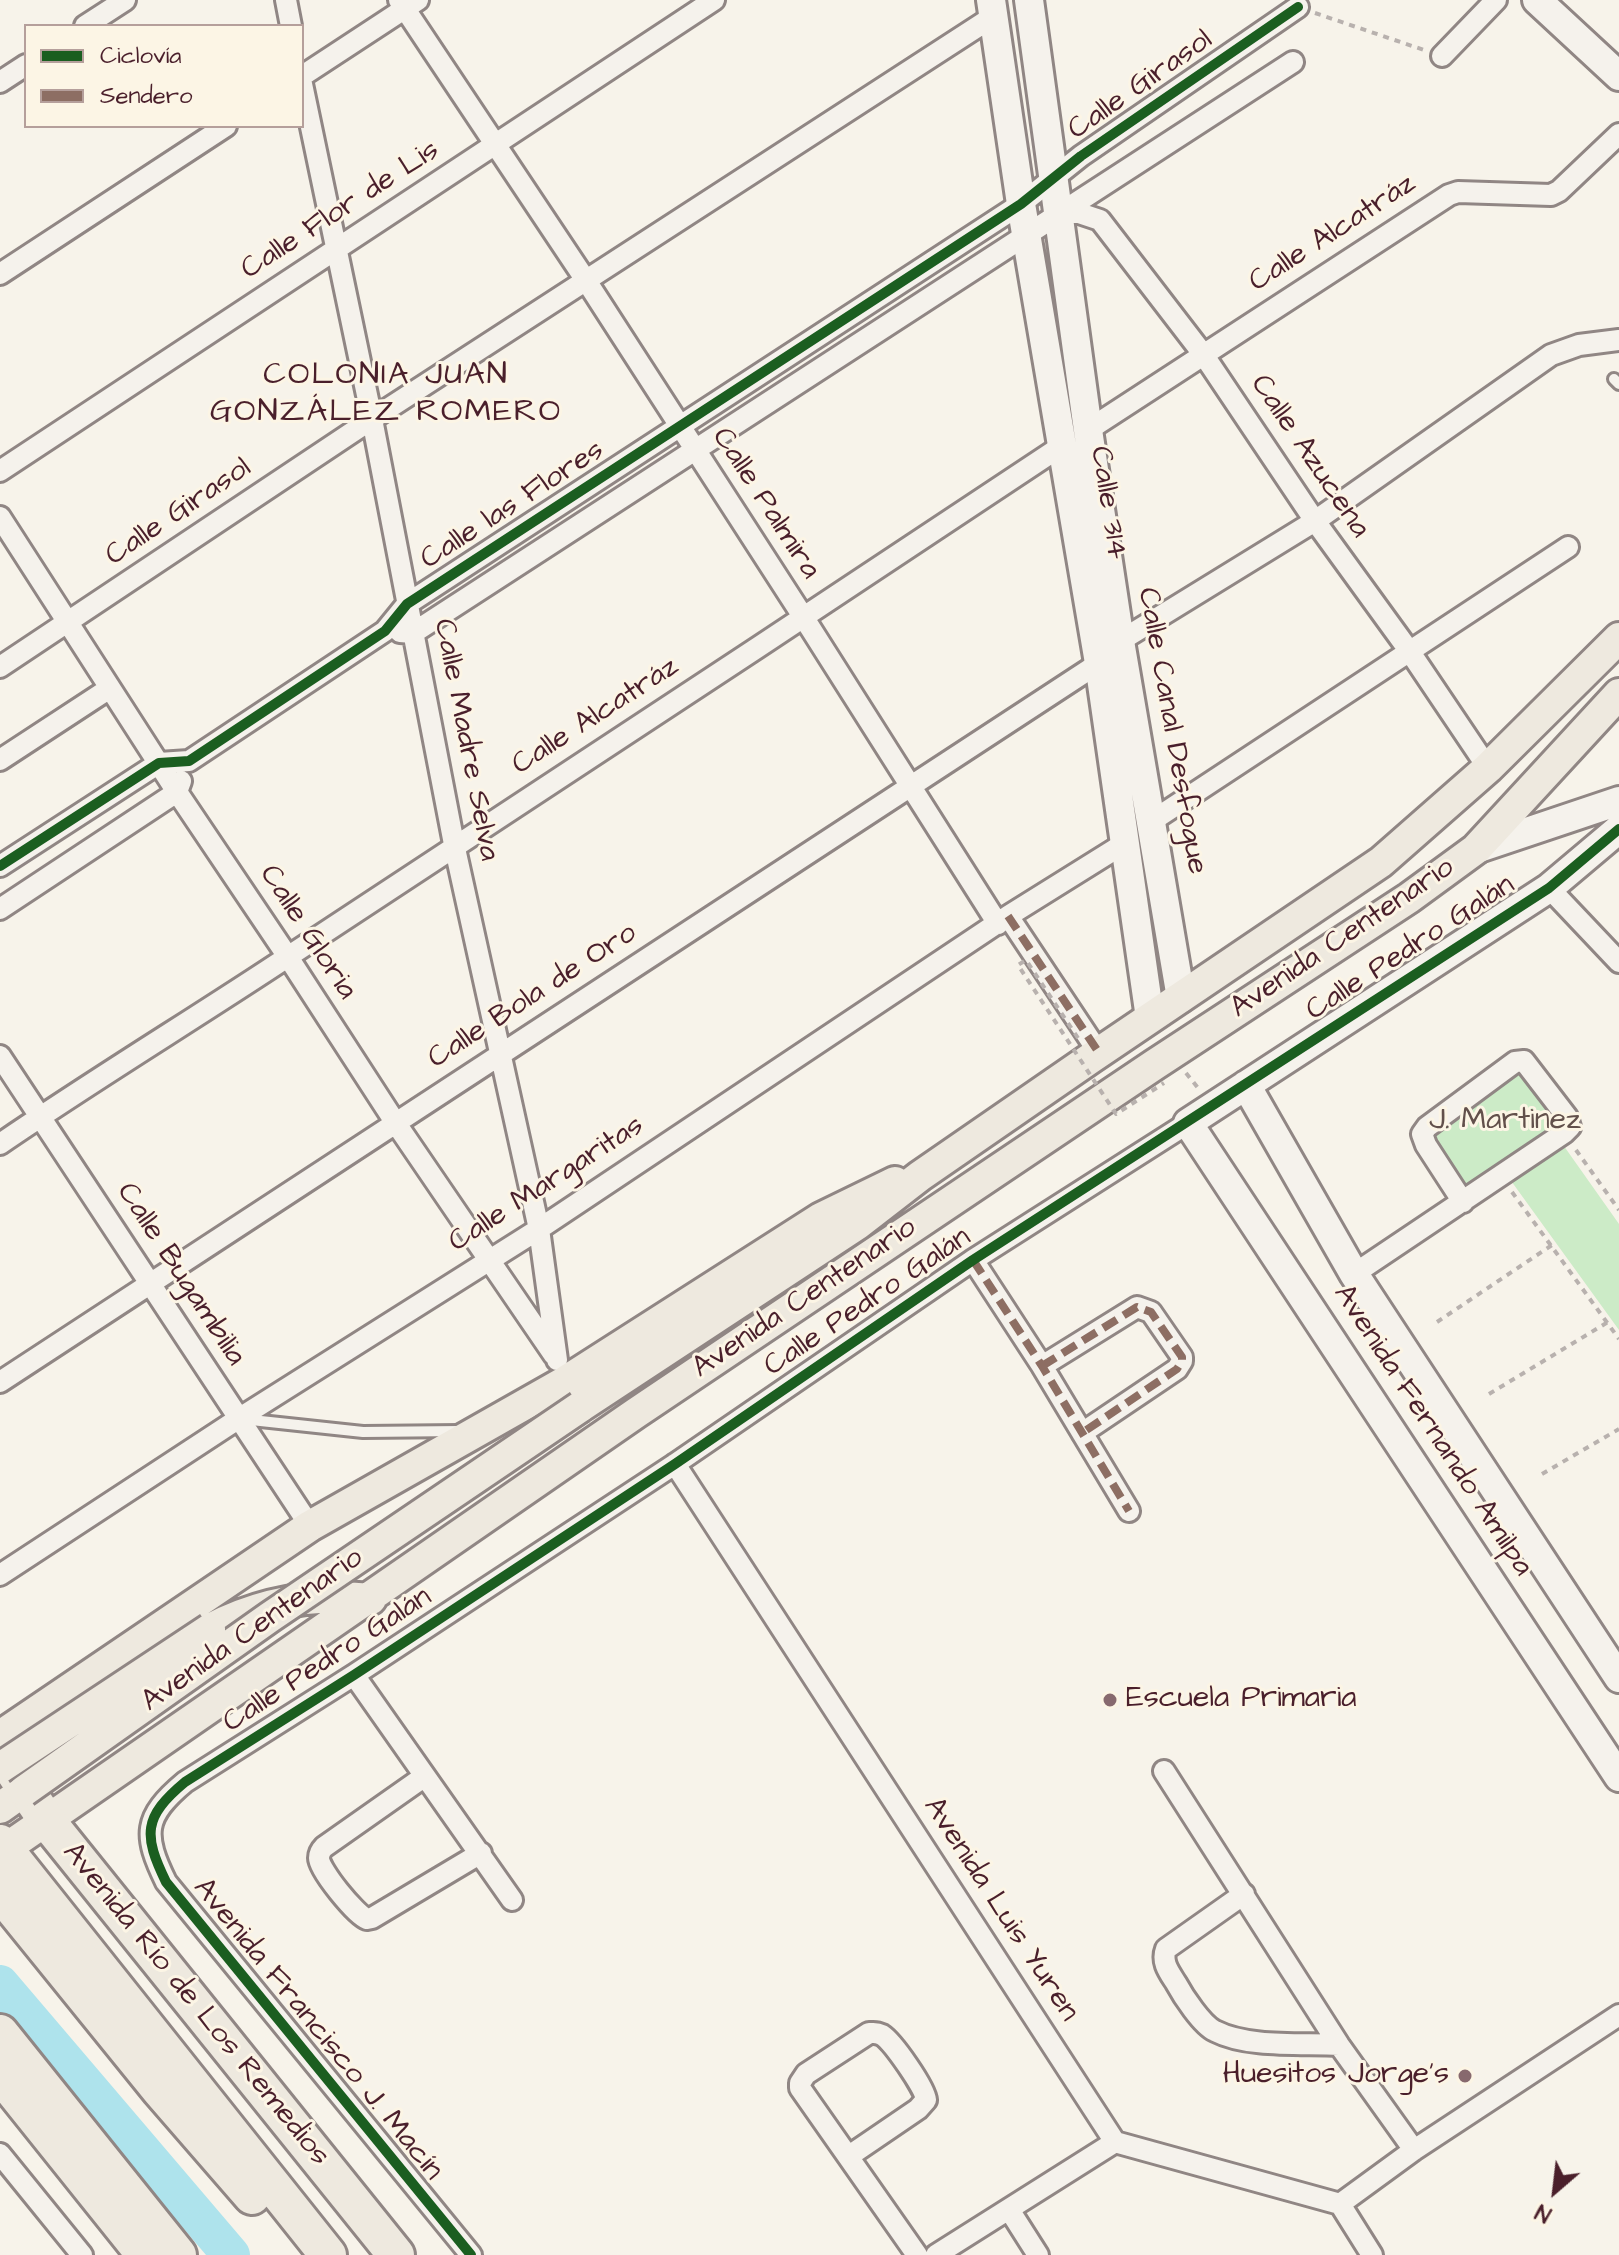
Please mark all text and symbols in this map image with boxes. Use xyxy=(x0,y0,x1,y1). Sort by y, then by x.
street label: Calle Girasol xyxy=(1062,23,1220,149)
legend xyxy=(24,24,304,128)
text: Ciclovía xyxy=(100,39,181,73)
text: Sendero xyxy=(100,79,192,113)
street label: Calle Flor de Lis xyxy=(235,134,447,288)
street label: Calle Alcatráz xyxy=(1243,167,1423,301)
district label: COLONIA JUAN GONZÁLEZ ROMERO xyxy=(210,357,562,432)
street label: Calle Azucena xyxy=(1241,369,1377,545)
street label: Calle Palmira xyxy=(703,422,827,586)
street label: Calle las Flores xyxy=(415,433,611,579)
street label: Calle 314 xyxy=(1080,444,1134,562)
street label: Calle Girasol xyxy=(99,451,259,575)
street label: Calle Canal Desfogue xyxy=(1128,585,1214,877)
street label: Calle Madre Selva xyxy=(424,616,506,864)
street label: Calle Alcatráz xyxy=(506,650,686,784)
street label: Avenida Centenario xyxy=(1224,851,1462,1027)
street label: Calle Gloria xyxy=(250,859,364,1007)
street label: Calle Pedro Galán xyxy=(1300,868,1522,1030)
street label: Calle Bola de Oro xyxy=(422,916,644,1078)
park label: J. Martinez xyxy=(1429,1104,1581,1140)
street label: Calle Margaritas xyxy=(443,1109,651,1261)
street label: Calle Bugambilia xyxy=(108,1177,252,1373)
street label: Avenida Centenario xyxy=(686,1211,924,1387)
street label: Calle Pedro Galán xyxy=(758,1221,978,1385)
street label: Avenida Fernando Amilpa xyxy=(1324,1279,1540,1583)
street label: Avenida Centenario xyxy=(135,1541,371,1721)
street label: Calle Pedro Galán xyxy=(217,1580,439,1742)
place label: Escuela Primaria xyxy=(1126,1682,1356,1718)
marker: Escuela Primaria xyxy=(1101,1691,1119,1709)
street label: Avenida Luis Yuren xyxy=(914,1791,1086,2029)
street label: Avenida Río de Los Remedios xyxy=(53,1836,337,2174)
street label: Avenida Francisco J. Macín xyxy=(184,1872,450,2188)
place label: Huesitos Jorge's xyxy=(1223,2058,1449,2094)
marker: Huesitos Jorge's xyxy=(1456,2067,1474,2085)
north arrow xyxy=(1515,2151,1595,2231)
text: N xyxy=(1530,2196,1557,2230)

